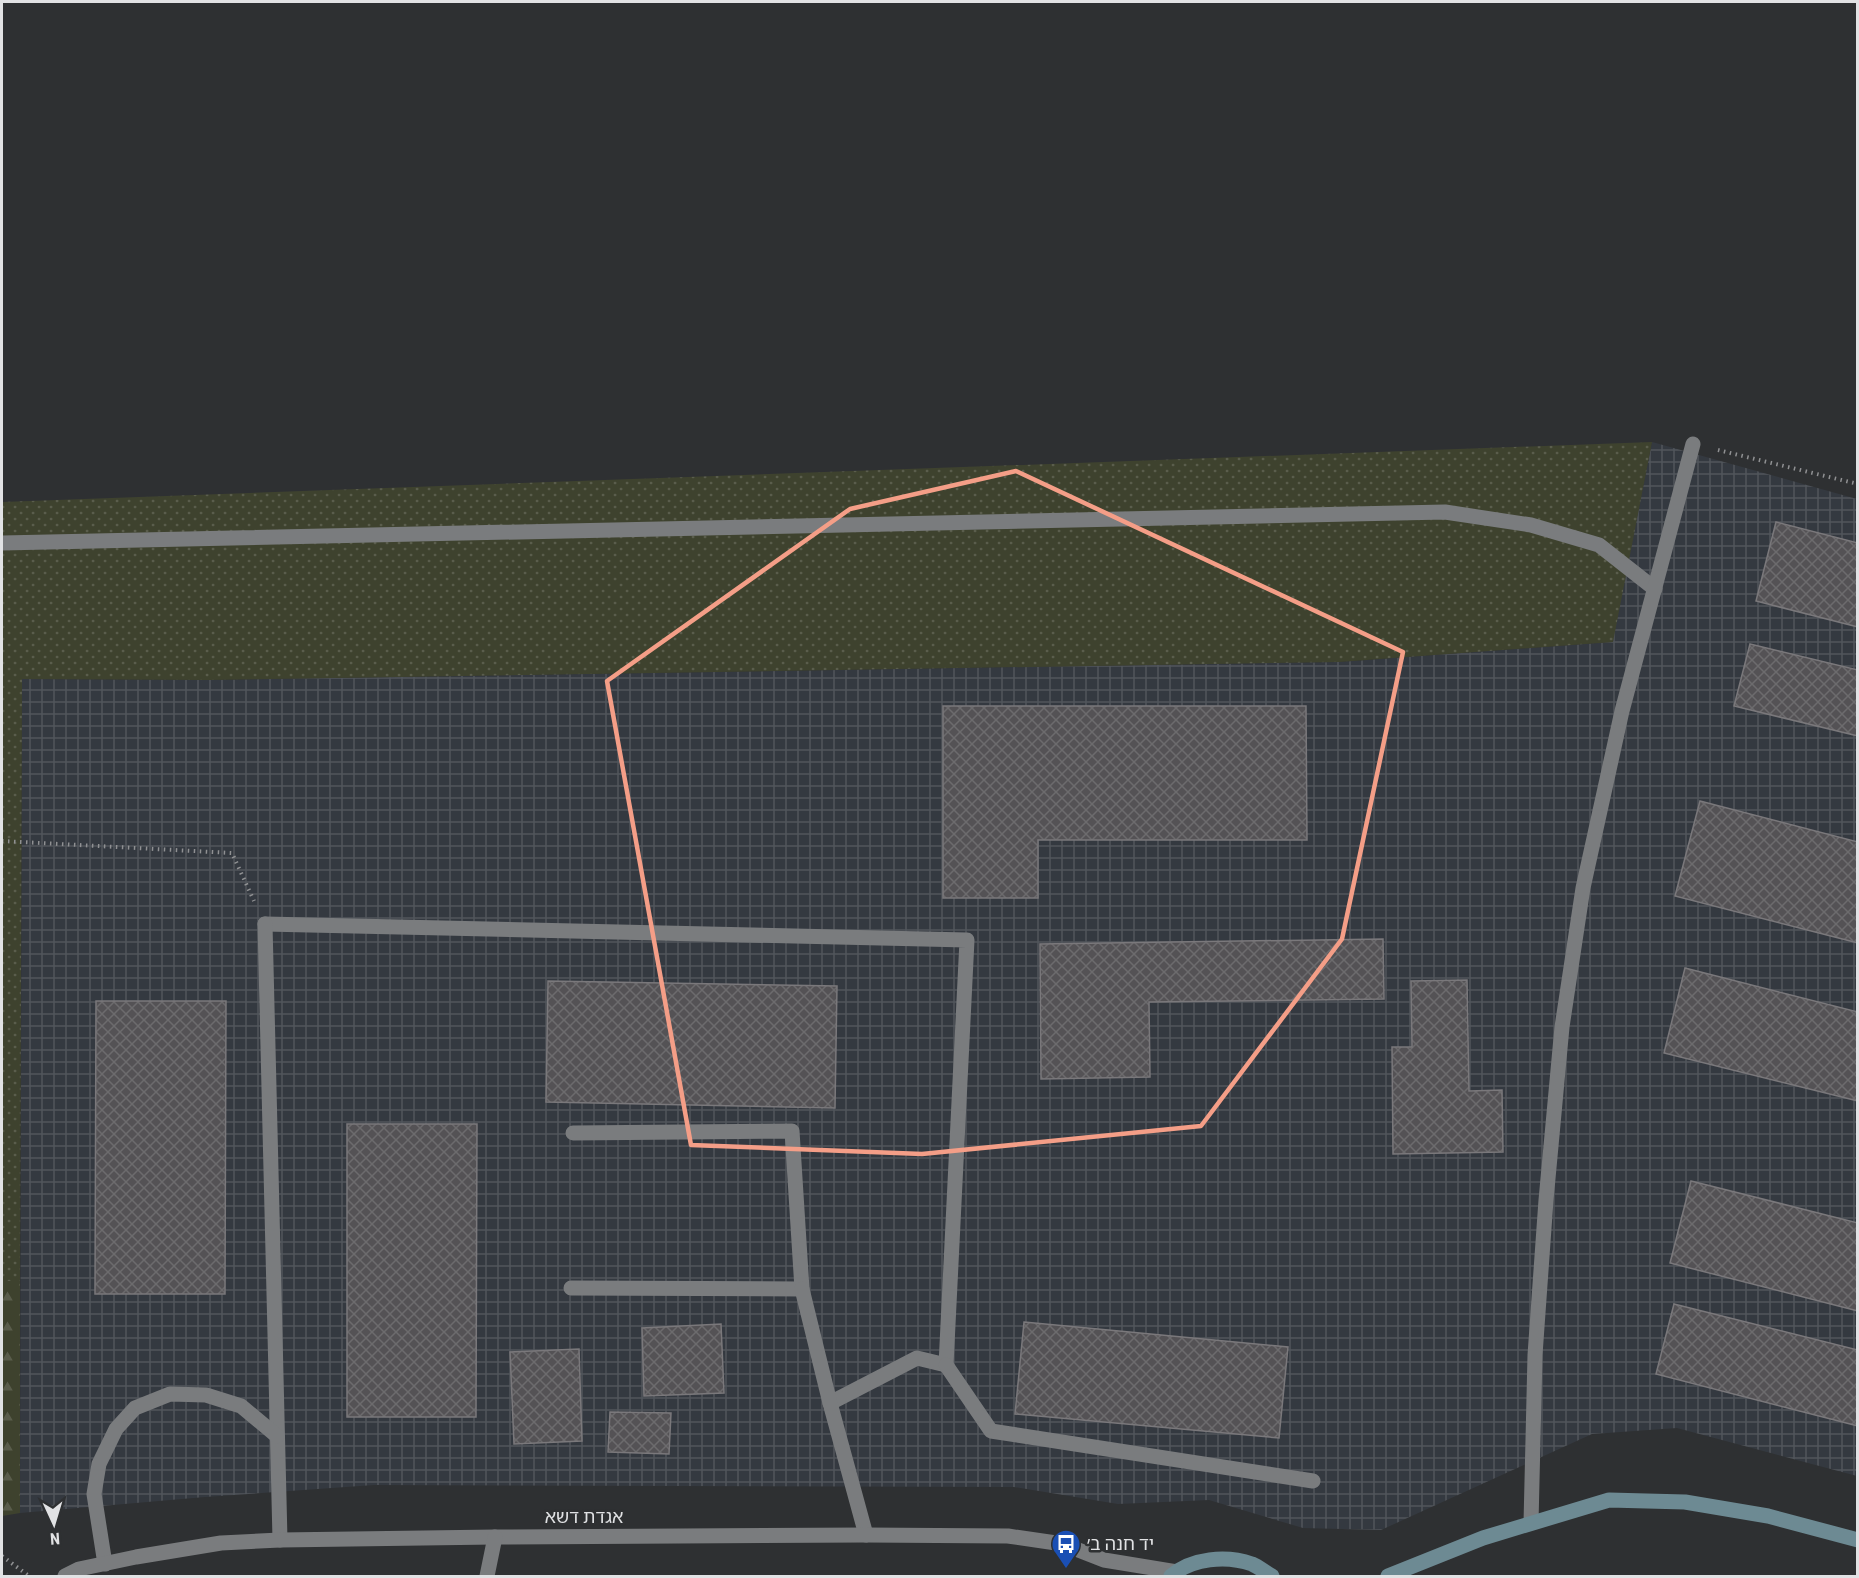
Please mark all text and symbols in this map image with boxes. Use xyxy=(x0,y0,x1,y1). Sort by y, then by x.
north arrow xyxy=(24,1494,84,1554)
street label: אגדת דשא xyxy=(545,1506,623,1527)
bus stop icon: יד חנה ב׳ xyxy=(1050,1528,1082,1570)
text: N xyxy=(49,1529,61,1548)
place label: יד חנה ב׳ xyxy=(1087,1533,1154,1554)

